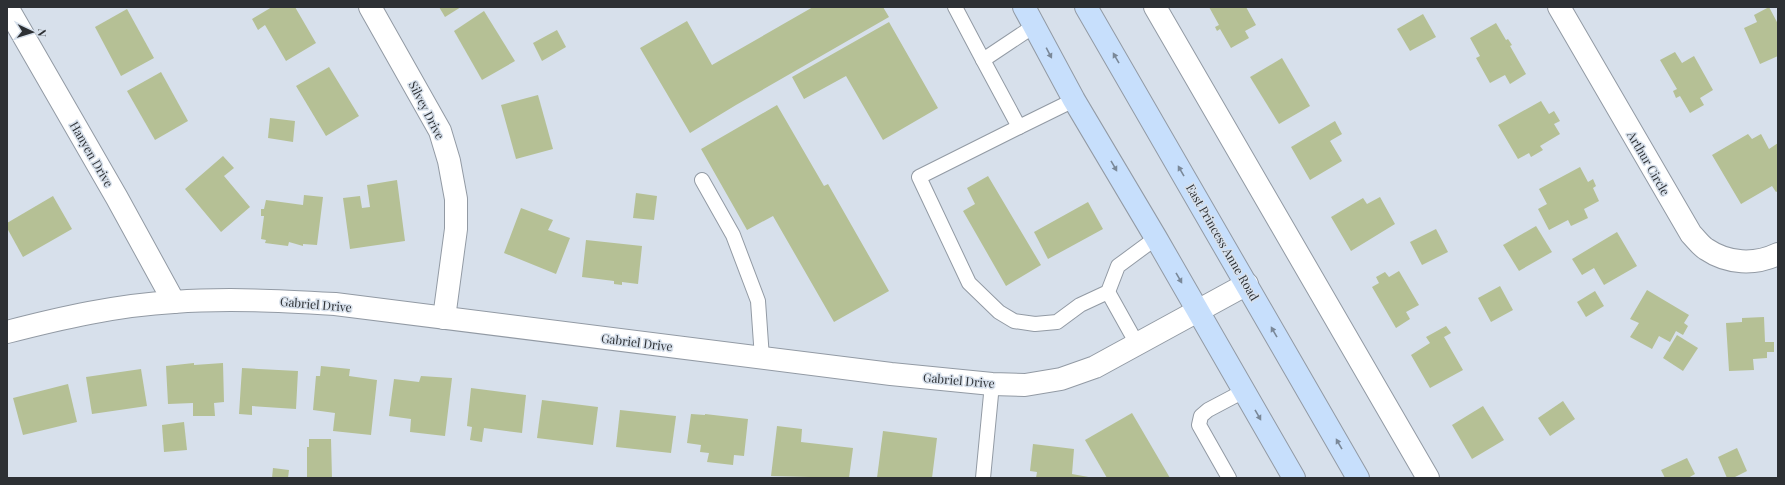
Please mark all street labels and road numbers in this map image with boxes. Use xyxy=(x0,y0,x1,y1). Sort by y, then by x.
street label: Silvey Drive xyxy=(406,78,448,142)
street label: Hanyen Drive xyxy=(67,118,117,190)
street label: Arthur Circle xyxy=(1624,127,1674,198)
street label: East Princess Anne Road xyxy=(1183,181,1263,303)
street label: Gabriel Drive xyxy=(280,293,352,315)
street label: Gabriel Drive xyxy=(600,330,674,354)
street label: Gabriel Drive xyxy=(923,369,995,391)

